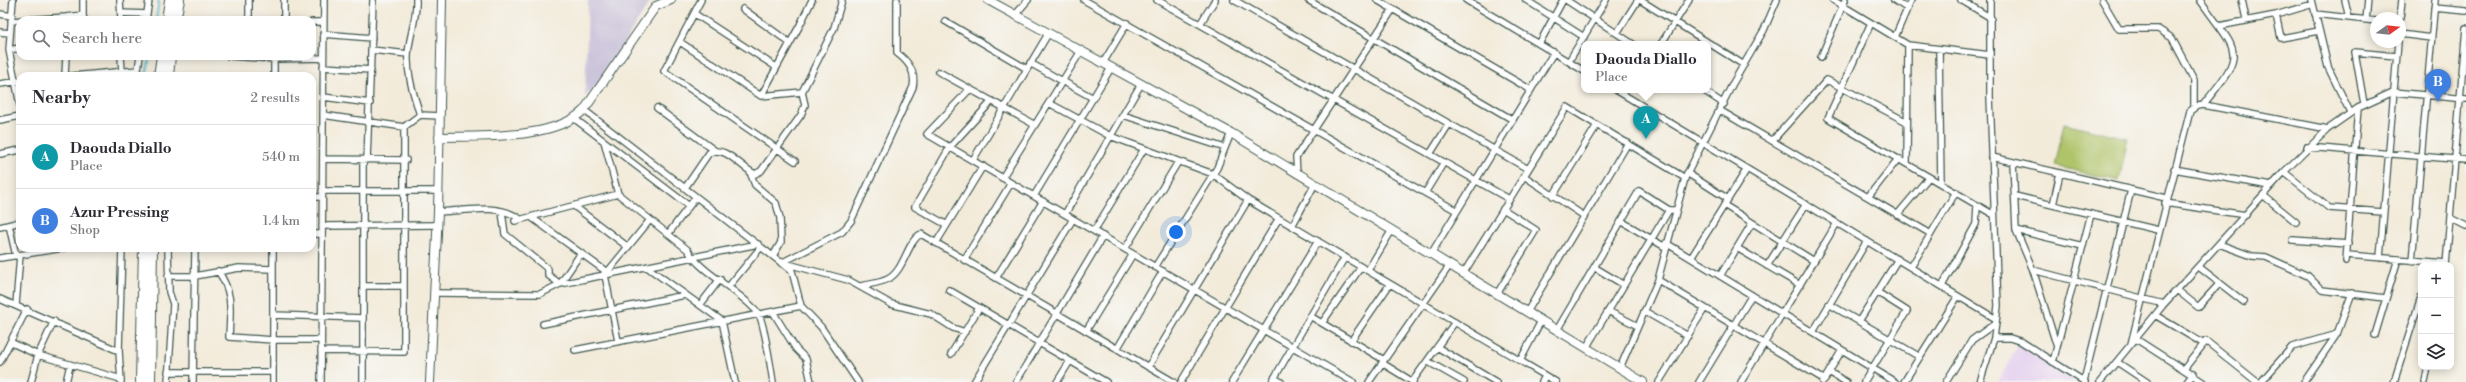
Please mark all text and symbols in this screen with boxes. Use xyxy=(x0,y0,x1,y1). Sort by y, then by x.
north arrow xyxy=(2370,12,2406,48)
search box xyxy=(16,16,316,60)
icon: search xyxy=(30,27,52,49)
text: Search here xyxy=(62,29,142,48)
popup xyxy=(1581,41,1711,93)
text: Daouda Diallo xyxy=(1595,50,1697,69)
text: Place xyxy=(1595,69,1628,85)
pin: B xyxy=(2425,69,2451,102)
text: Nearby xyxy=(32,87,91,109)
text: 2 results xyxy=(251,90,300,106)
pin: A xyxy=(1633,106,1659,139)
text: Daouda Diallo xyxy=(70,139,172,158)
text: A xyxy=(40,149,50,165)
text: 540 m xyxy=(262,149,300,165)
text: Place xyxy=(70,158,102,174)
text: Azur Pressing xyxy=(70,203,169,222)
text: B xyxy=(40,213,50,229)
text: 1.4 km xyxy=(263,213,300,229)
text: Shop xyxy=(70,222,100,238)
your location xyxy=(1166,222,1186,242)
map controls xyxy=(2418,262,2454,370)
button: + xyxy=(2418,262,2454,298)
button: − xyxy=(2418,298,2454,334)
button: layers xyxy=(2418,334,2454,370)

